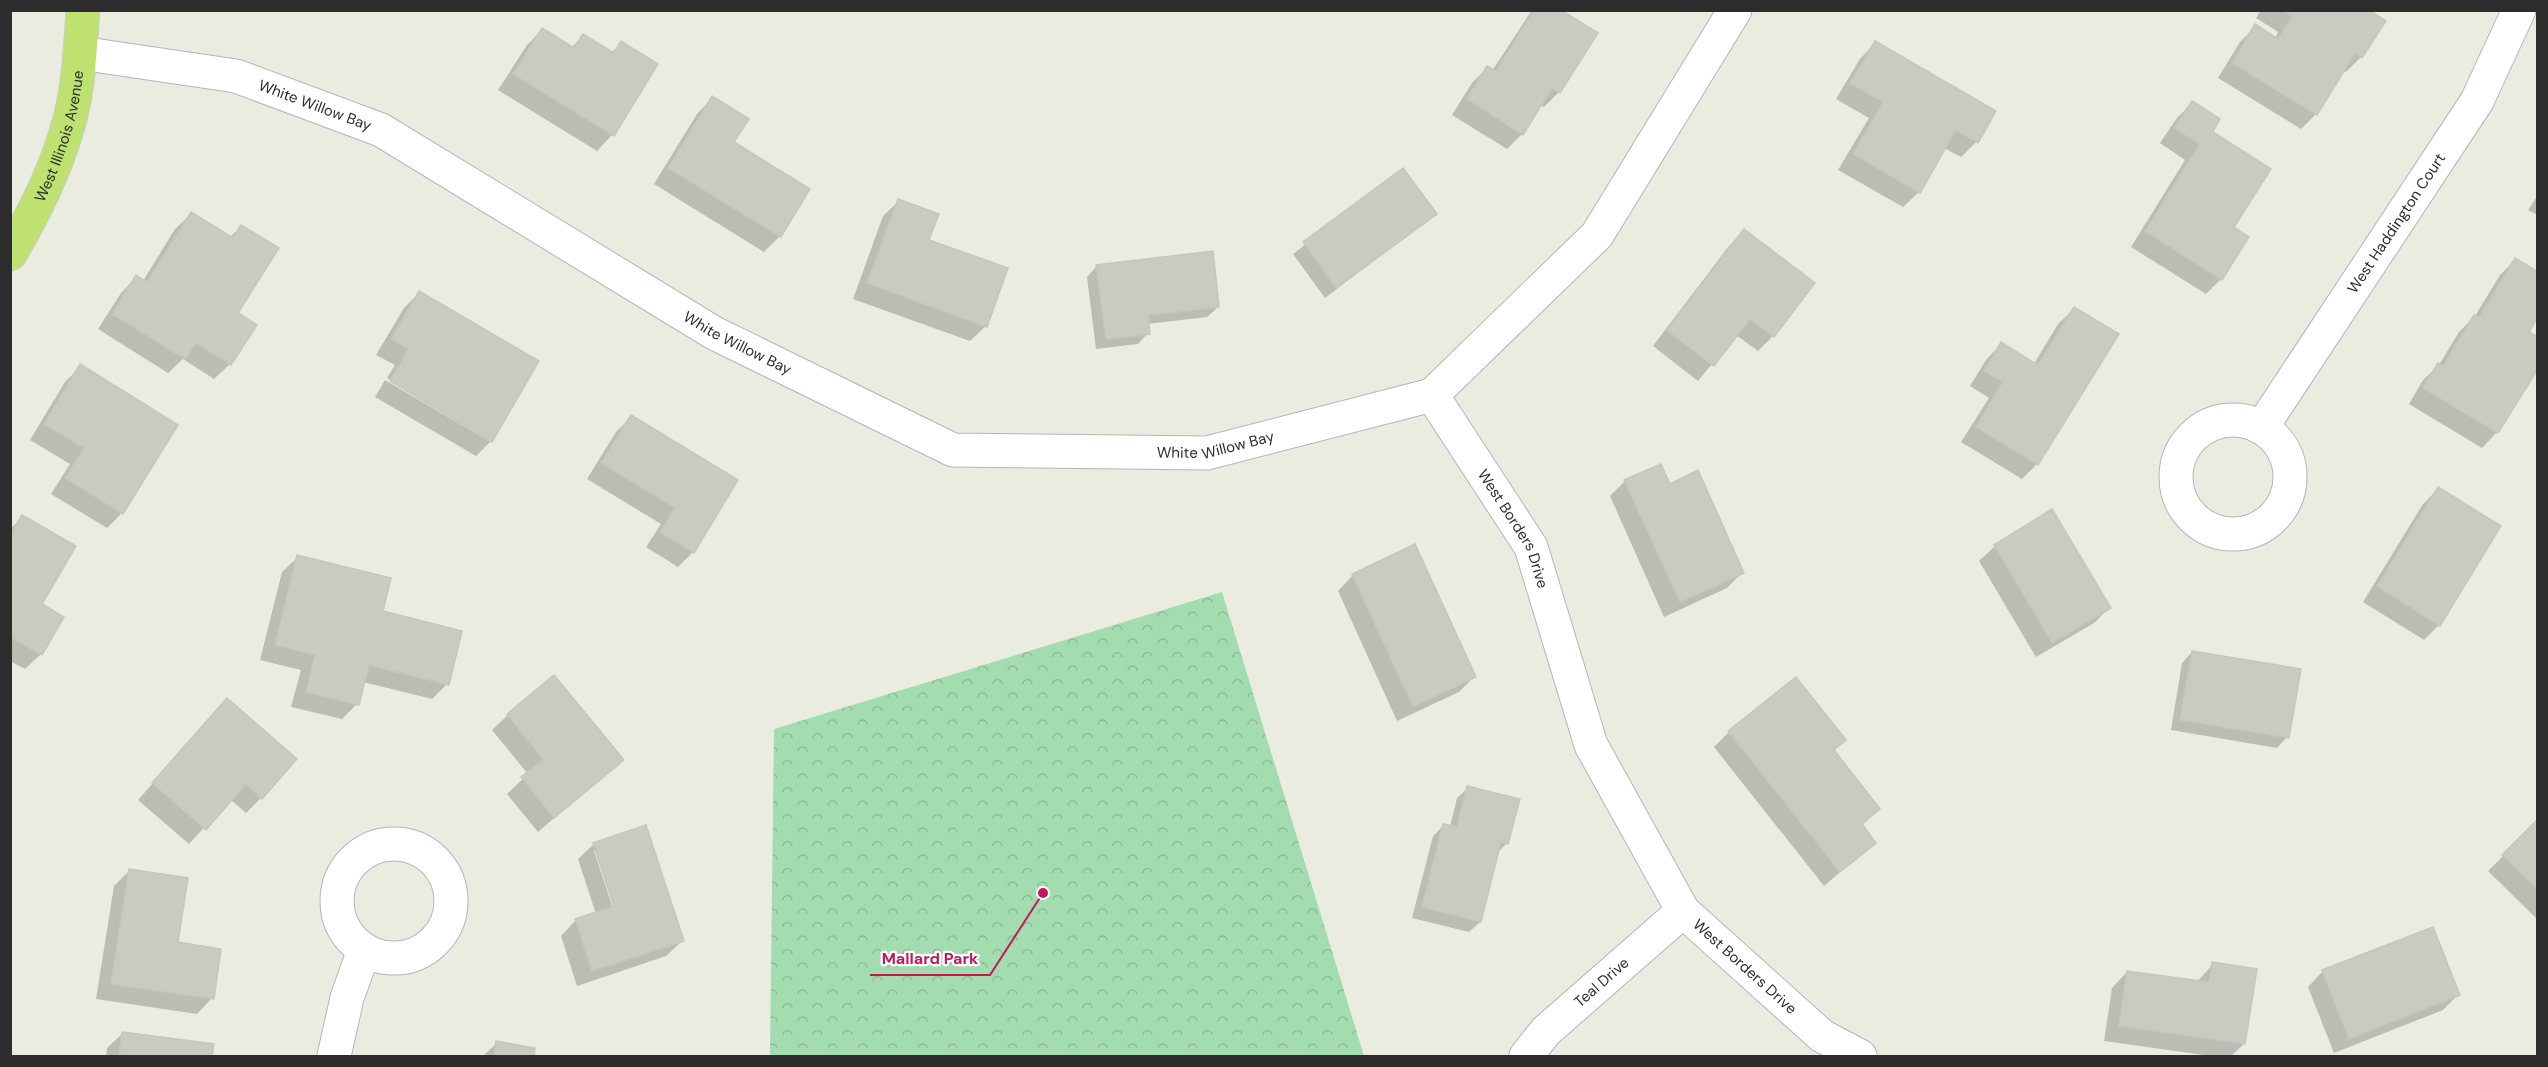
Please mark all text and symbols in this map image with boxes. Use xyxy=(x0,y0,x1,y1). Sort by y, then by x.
street label: West Illinois Avenue xyxy=(30,69,88,205)
street label: White Willow Bay xyxy=(256,75,375,136)
street label: West Haddington Court xyxy=(2343,149,2450,297)
street label: White Willow Bay xyxy=(680,307,796,380)
street label: White Willow Bay xyxy=(1157,426,1277,464)
street label: West Borders Drive xyxy=(1473,465,1553,590)
street label: West Borders Drive xyxy=(1689,915,1801,1019)
callout: Mallard Park xyxy=(870,941,990,975)
text: Mallard Park xyxy=(882,948,979,969)
street label: Teal Drive xyxy=(1570,953,1633,1012)

